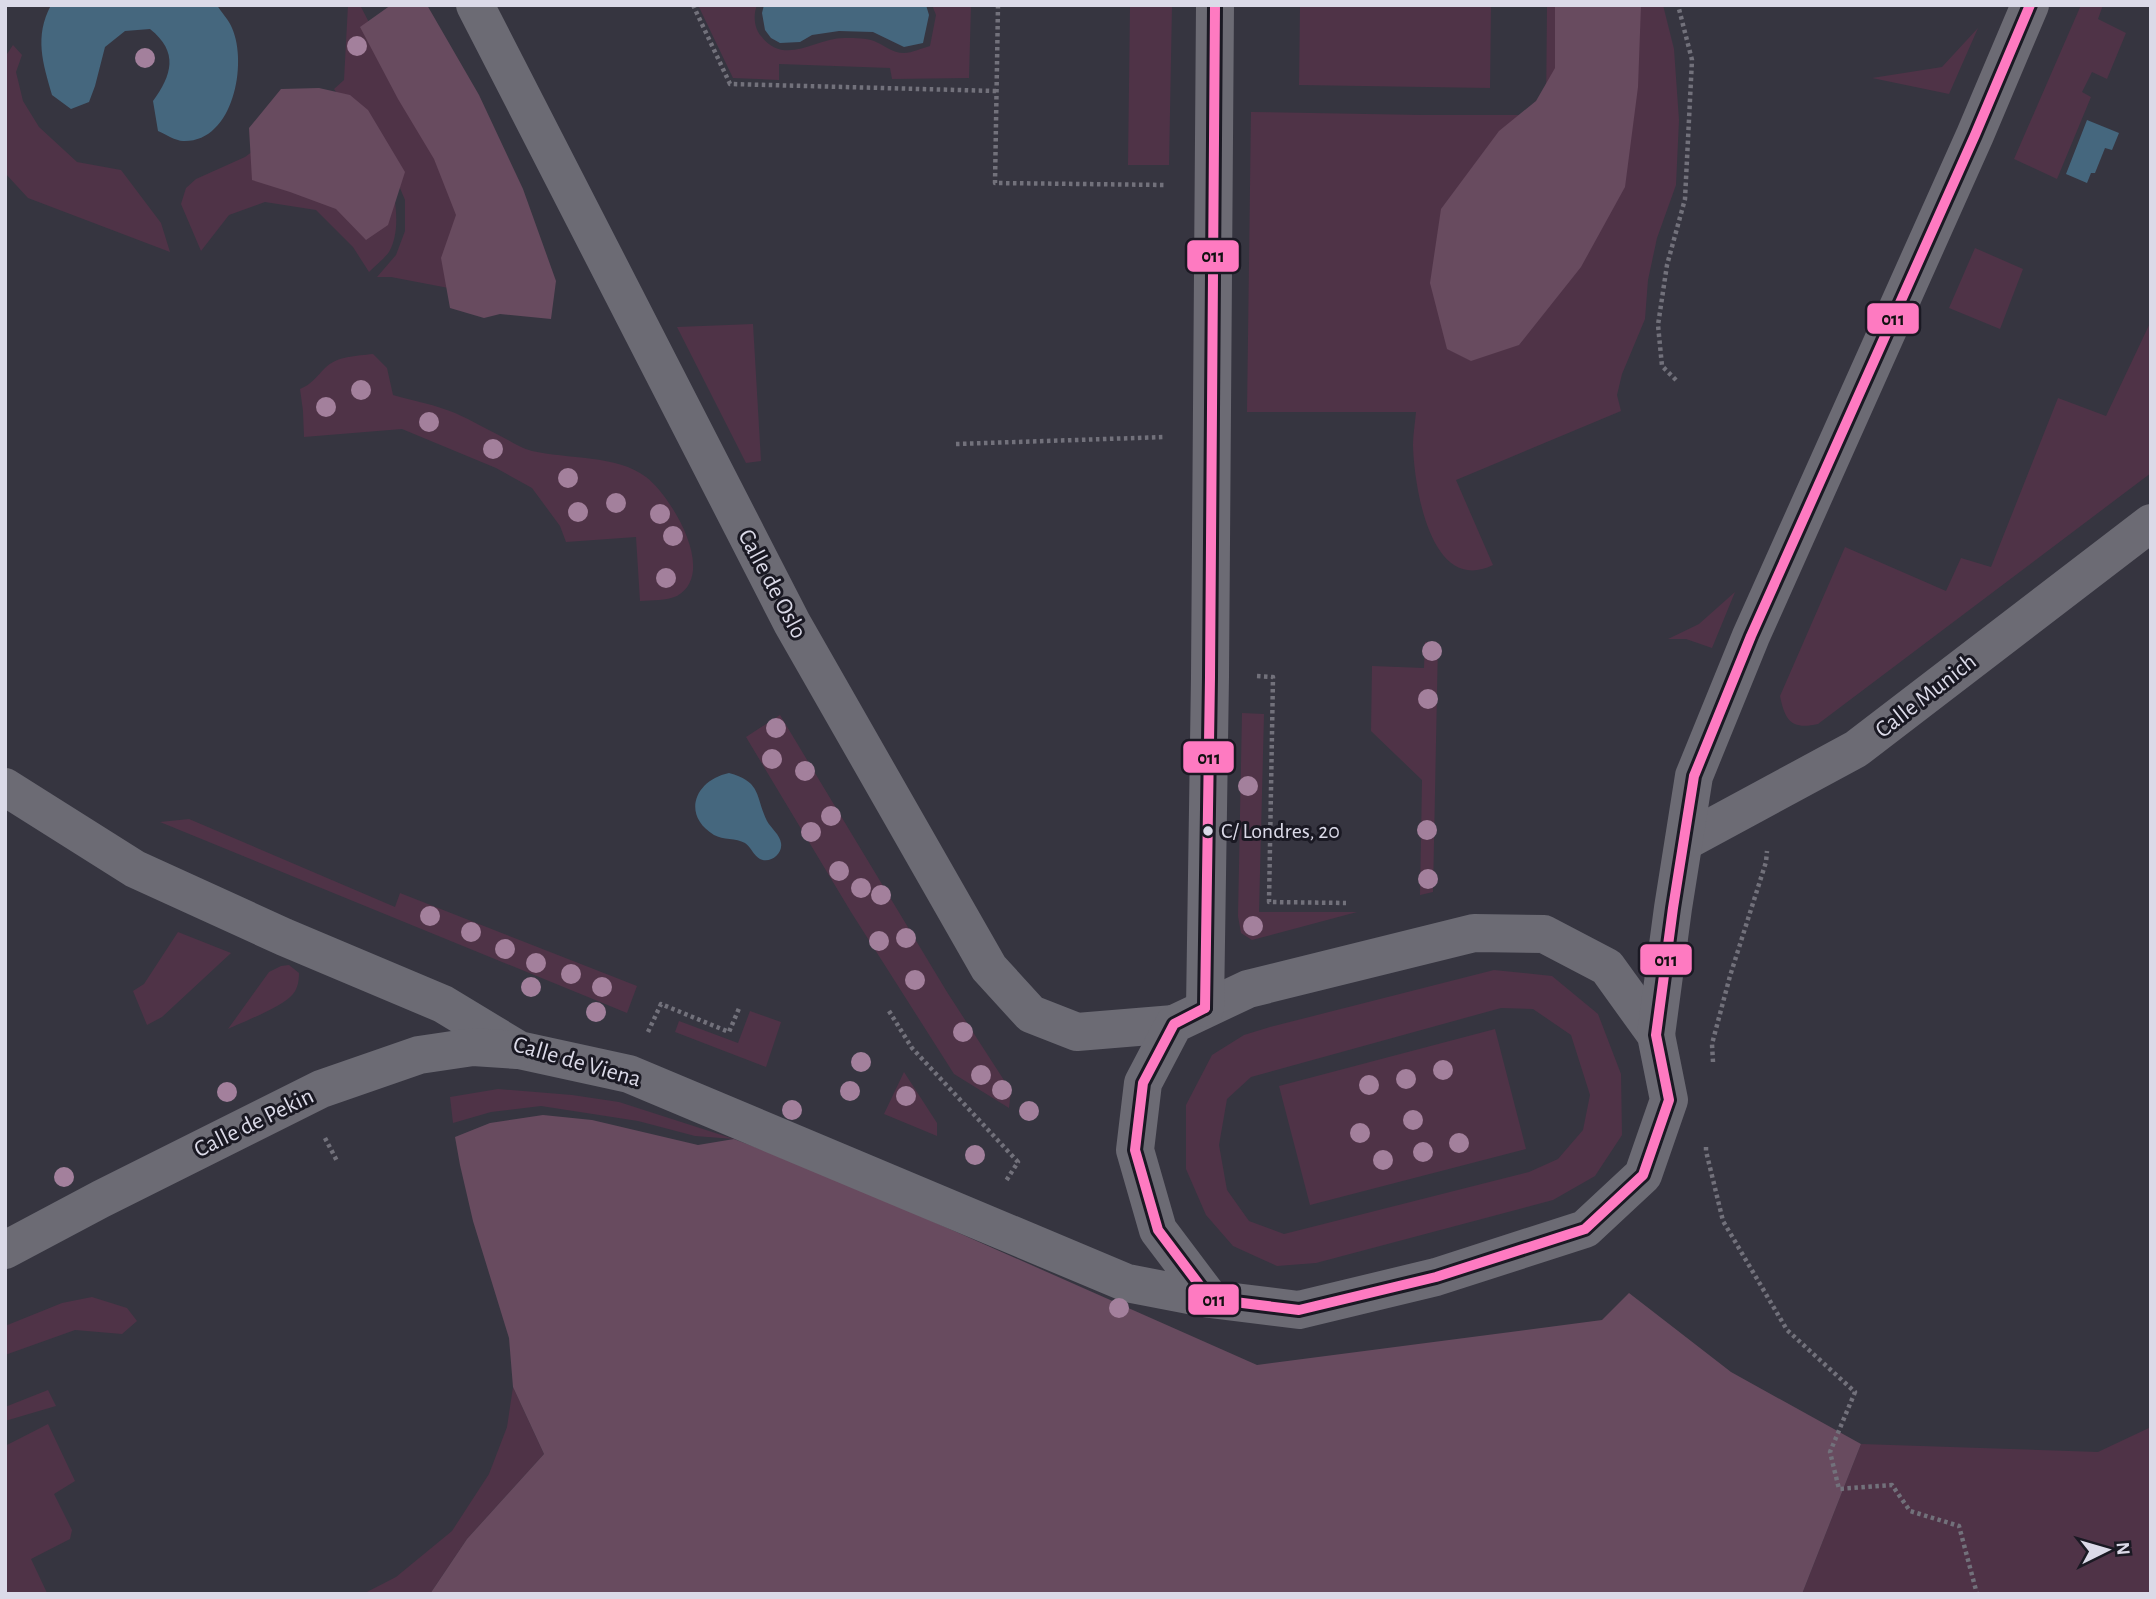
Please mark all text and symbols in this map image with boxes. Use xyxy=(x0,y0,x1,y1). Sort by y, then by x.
line badge: 011 xyxy=(1186,239,1240,273)
text: 011 xyxy=(1201,247,1225,266)
line badge: 011 xyxy=(1866,302,1920,335)
text: 011 xyxy=(1881,310,1905,329)
street label: Calle de Oslo xyxy=(733,525,811,643)
street label: Calle Munich xyxy=(1871,649,1981,743)
line badge: 011 xyxy=(1182,740,1235,774)
text: 011 xyxy=(1197,749,1221,768)
place label: C/ Londres, 20 xyxy=(1221,820,1340,842)
marker: C/ Londres, 20 xyxy=(1201,824,1215,838)
line badge: 011 xyxy=(1639,943,1693,976)
text: 011 xyxy=(1654,951,1678,970)
street label: Calle de Viena xyxy=(510,1032,644,1092)
street label: Calle de Pekin xyxy=(191,1084,317,1162)
line badge: 011 xyxy=(1187,1283,1240,1316)
text: 011 xyxy=(1202,1291,1226,1310)
north arrow xyxy=(2072,1515,2142,1585)
text: N xyxy=(2112,1541,2132,1556)

